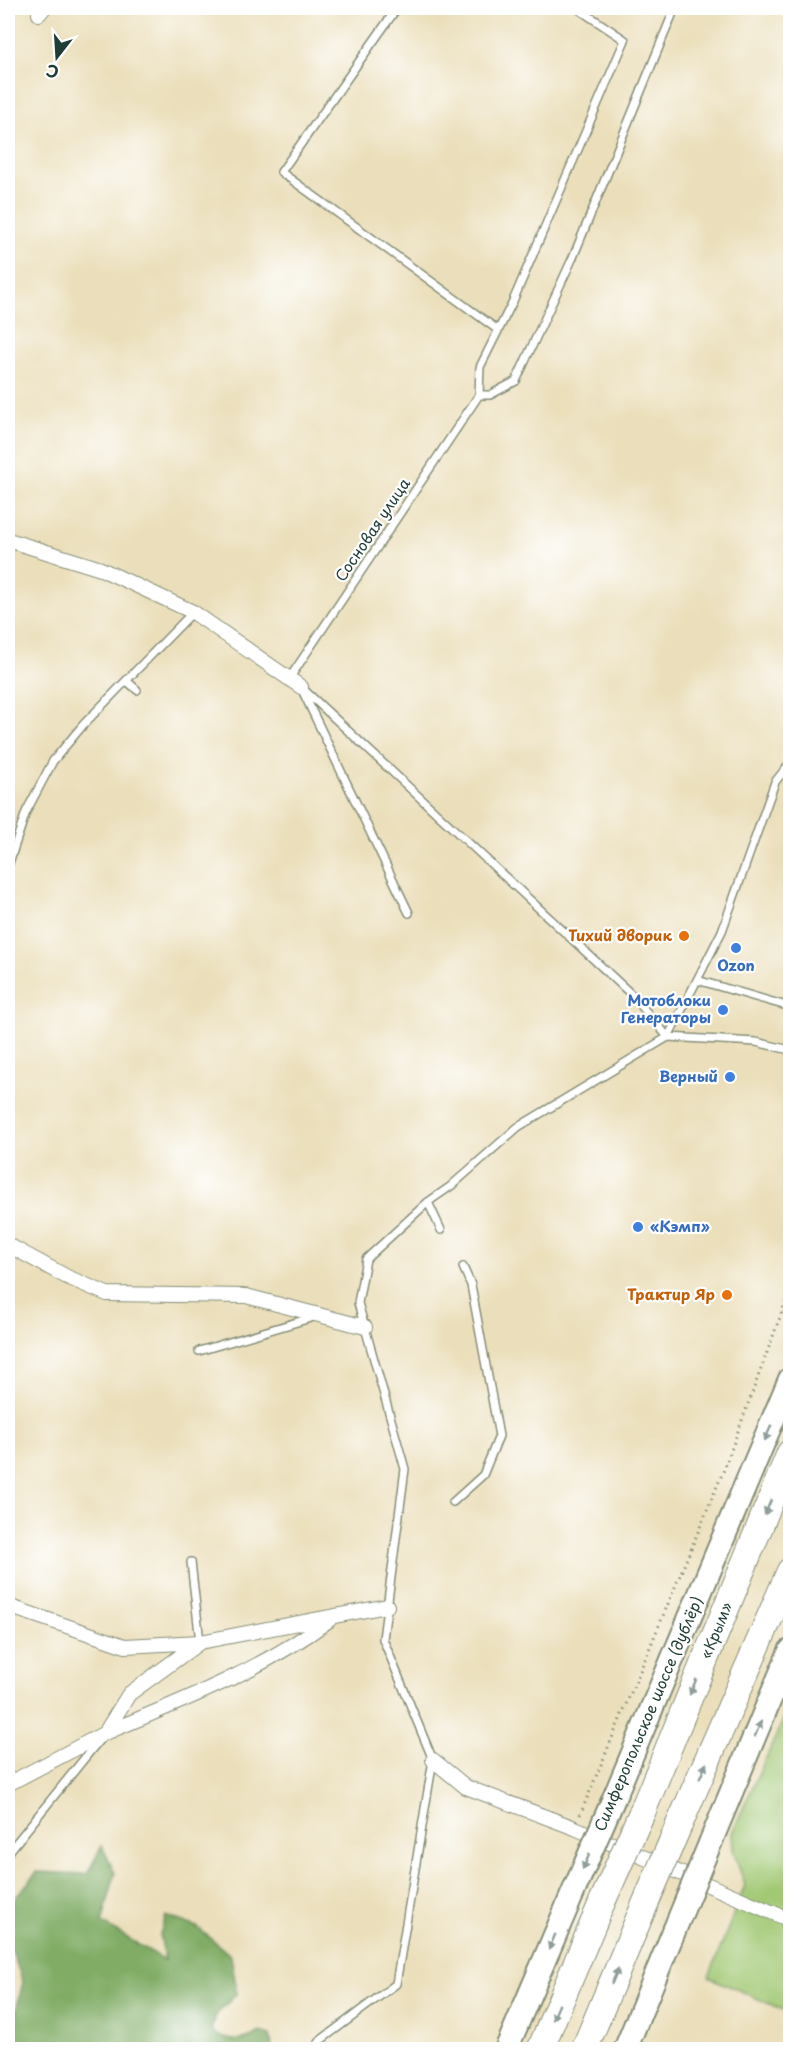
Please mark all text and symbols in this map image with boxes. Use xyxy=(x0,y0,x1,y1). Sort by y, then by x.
north arrow xyxy=(27,27,87,87)
text: С xyxy=(43,59,62,86)
street label: Сосновая улица xyxy=(329,472,415,586)
place label: Тихий дворик xyxy=(568,923,672,946)
marker: Тихий дворик xyxy=(677,929,691,943)
marker: Ozon xyxy=(729,941,743,955)
place label: Ozon xyxy=(717,953,755,976)
place label: Мотоблоки Генераторы xyxy=(621,988,711,1028)
marker: Мотоблоки Генераторы xyxy=(716,1003,730,1017)
place label: Верный xyxy=(659,1064,718,1087)
marker: Верный xyxy=(723,1070,737,1084)
place label: «Кэмп» xyxy=(650,1214,710,1237)
marker: «Кэмп» xyxy=(631,1220,645,1234)
place label: Трактир Яр xyxy=(627,1282,715,1305)
marker: Трактир Яр xyxy=(720,1288,734,1302)
one-way arrow xyxy=(763,1424,773,1442)
one-way arrow xyxy=(763,1498,772,1516)
street label: Симферопольское шоссе (дублёр) xyxy=(588,1592,708,1834)
street label: «Крым» xyxy=(694,1598,738,1662)
one-way arrow xyxy=(688,1679,698,1697)
one-way arrow xyxy=(753,1719,763,1737)
one-way arrow xyxy=(698,1762,708,1780)
one-way arrow xyxy=(581,1854,591,1872)
one-way arrow xyxy=(547,1933,556,1951)
one-way arrow xyxy=(611,1967,620,1985)
one-way arrow xyxy=(551,2004,561,2022)

